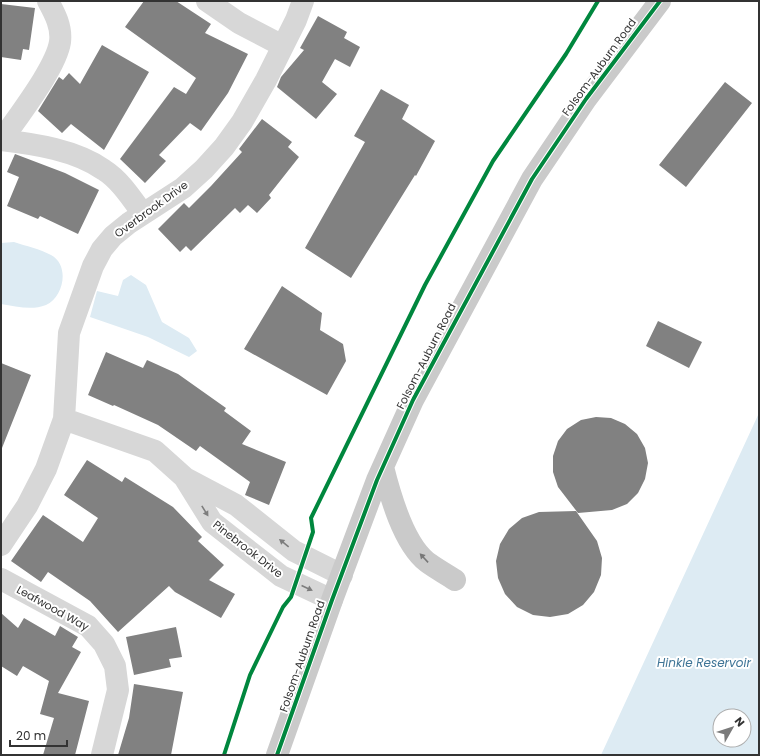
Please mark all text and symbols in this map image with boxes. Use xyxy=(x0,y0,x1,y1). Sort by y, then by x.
street label: Folsom-Auburn Road xyxy=(558,15,640,119)
street label: Overbrook Drive xyxy=(111,177,191,241)
street label: Folsom-Auburn Road xyxy=(392,300,460,412)
one-way arrow xyxy=(201,505,208,516)
street label: Pinebrook Drive xyxy=(210,517,286,581)
one-way arrow xyxy=(278,539,289,548)
one-way arrow xyxy=(419,553,428,563)
street label: Leafwood Way xyxy=(14,581,93,635)
one-way arrow xyxy=(301,585,312,591)
street label: Folsom-Auburn Road xyxy=(275,598,329,714)
water label: Hinkle Reservoir xyxy=(657,654,751,671)
north arrow xyxy=(712,708,752,748)
text: N xyxy=(731,713,749,730)
scale bar xyxy=(10,722,67,748)
text: 20 m xyxy=(16,727,46,744)

